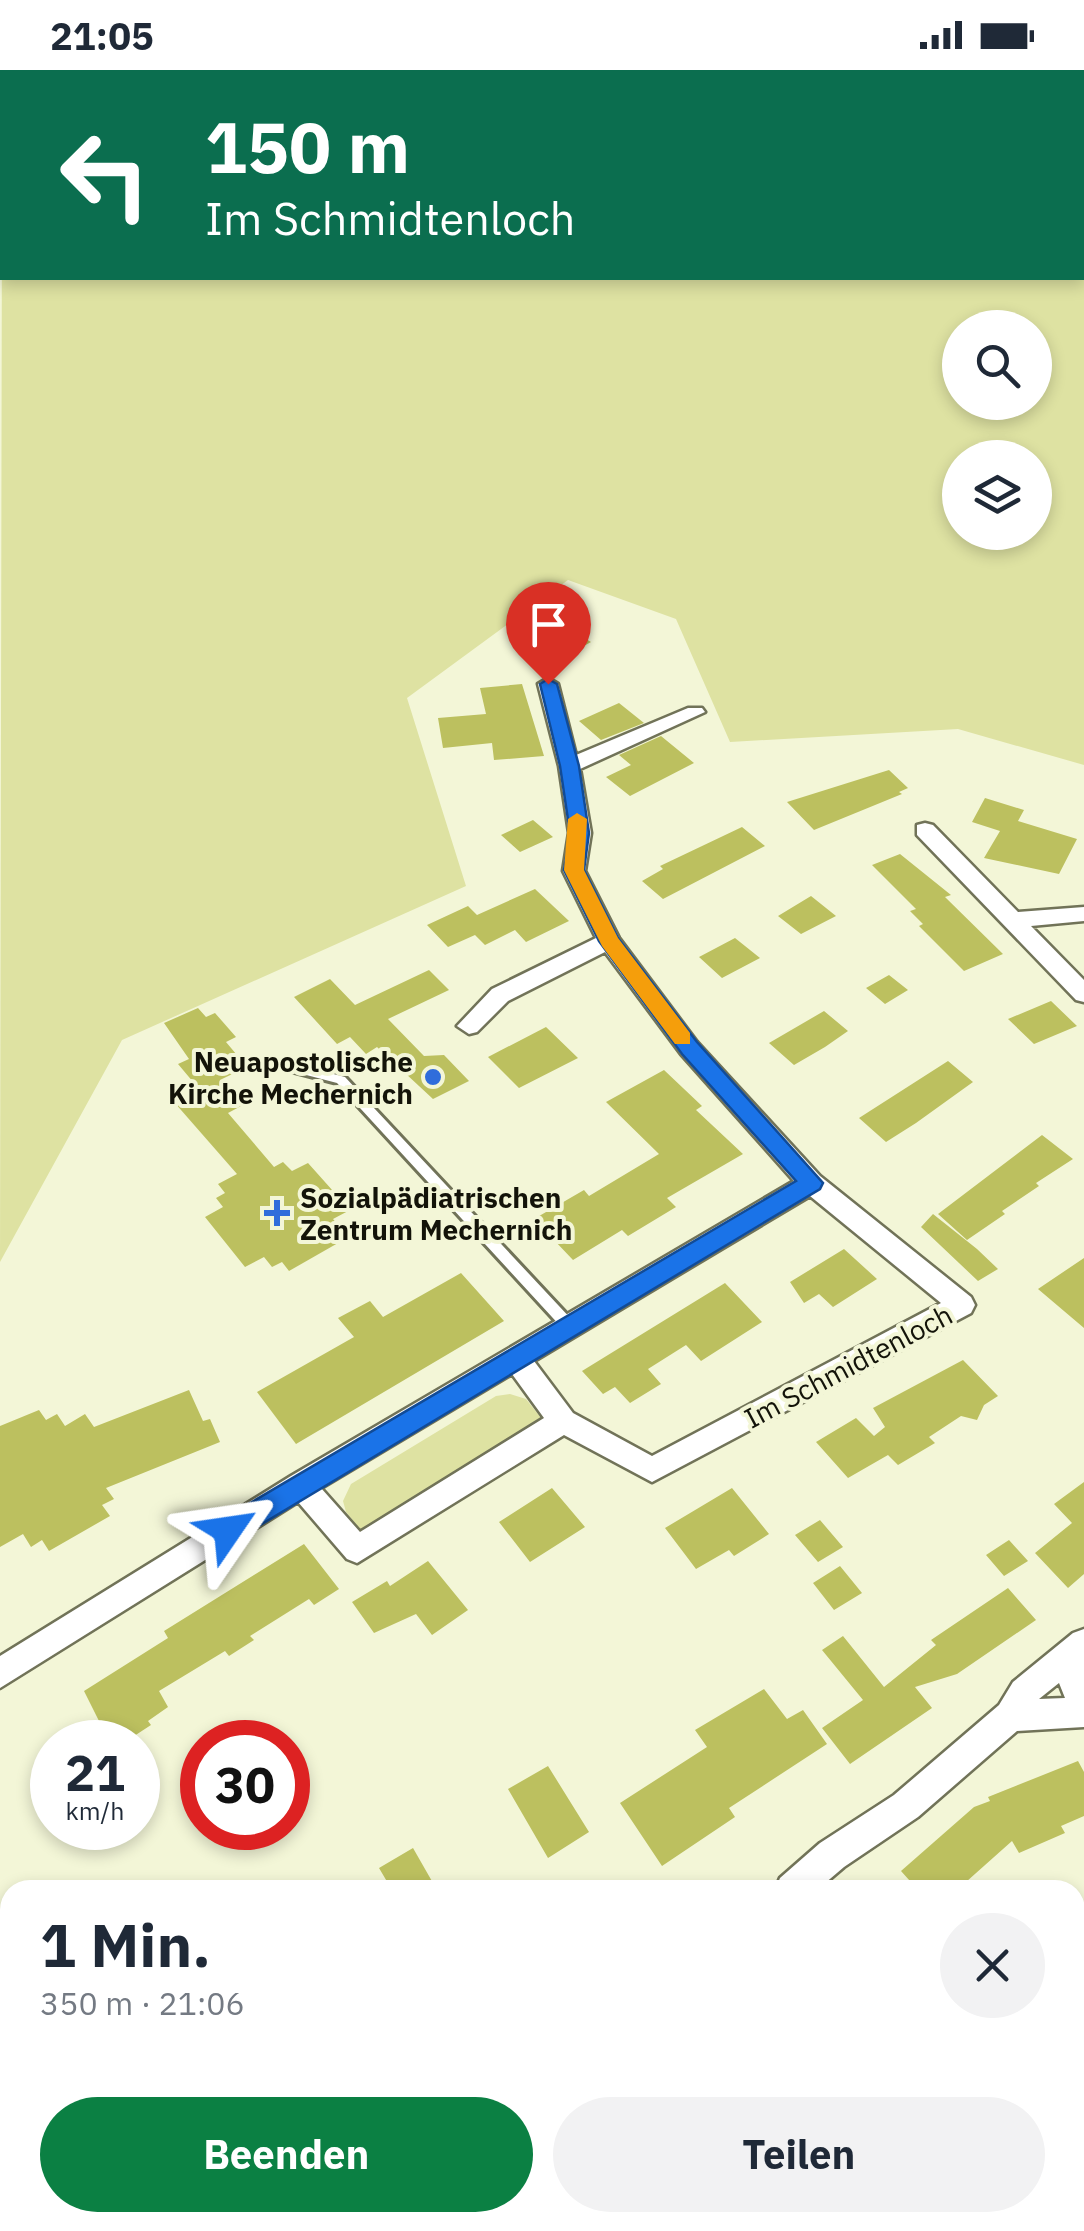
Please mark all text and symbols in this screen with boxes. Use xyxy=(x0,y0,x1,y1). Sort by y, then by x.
text: 21:05 xyxy=(50,11,154,60)
text: 150 m xyxy=(205,101,410,192)
icon: left xyxy=(40,110,170,240)
text: Im Schmidtenloch xyxy=(205,189,575,247)
map controls xyxy=(942,310,1052,550)
button: search xyxy=(942,310,1052,420)
button: layers xyxy=(942,440,1052,550)
pin xyxy=(506,582,591,685)
icon: arrive xyxy=(521,597,576,652)
place label: Neuapostolische Kirche Mechernich xyxy=(168,1043,413,1112)
marker: Neuapostolische Kirche Mechernich xyxy=(422,1066,444,1088)
place label: Sozialpädiatrischen Zentrum Mechernich xyxy=(300,1179,572,1248)
marker: Sozialpädiatrischen Zentrum Mechernich xyxy=(264,1200,290,1226)
street label: Im Schmidtenloch xyxy=(738,1296,958,1436)
position arrow xyxy=(176,1478,280,1582)
speed limit sign: 30 xyxy=(180,1720,310,1850)
text: 21 xyxy=(65,1740,125,1805)
text: km/h xyxy=(66,1794,124,1827)
text: 1 Min. xyxy=(40,1905,211,1984)
button: close xyxy=(940,1913,1045,2018)
text: 350 m · 21:06 xyxy=(40,1982,245,2024)
button: Beenden xyxy=(40,2097,533,2212)
button: Teilen xyxy=(553,2097,1045,2212)

